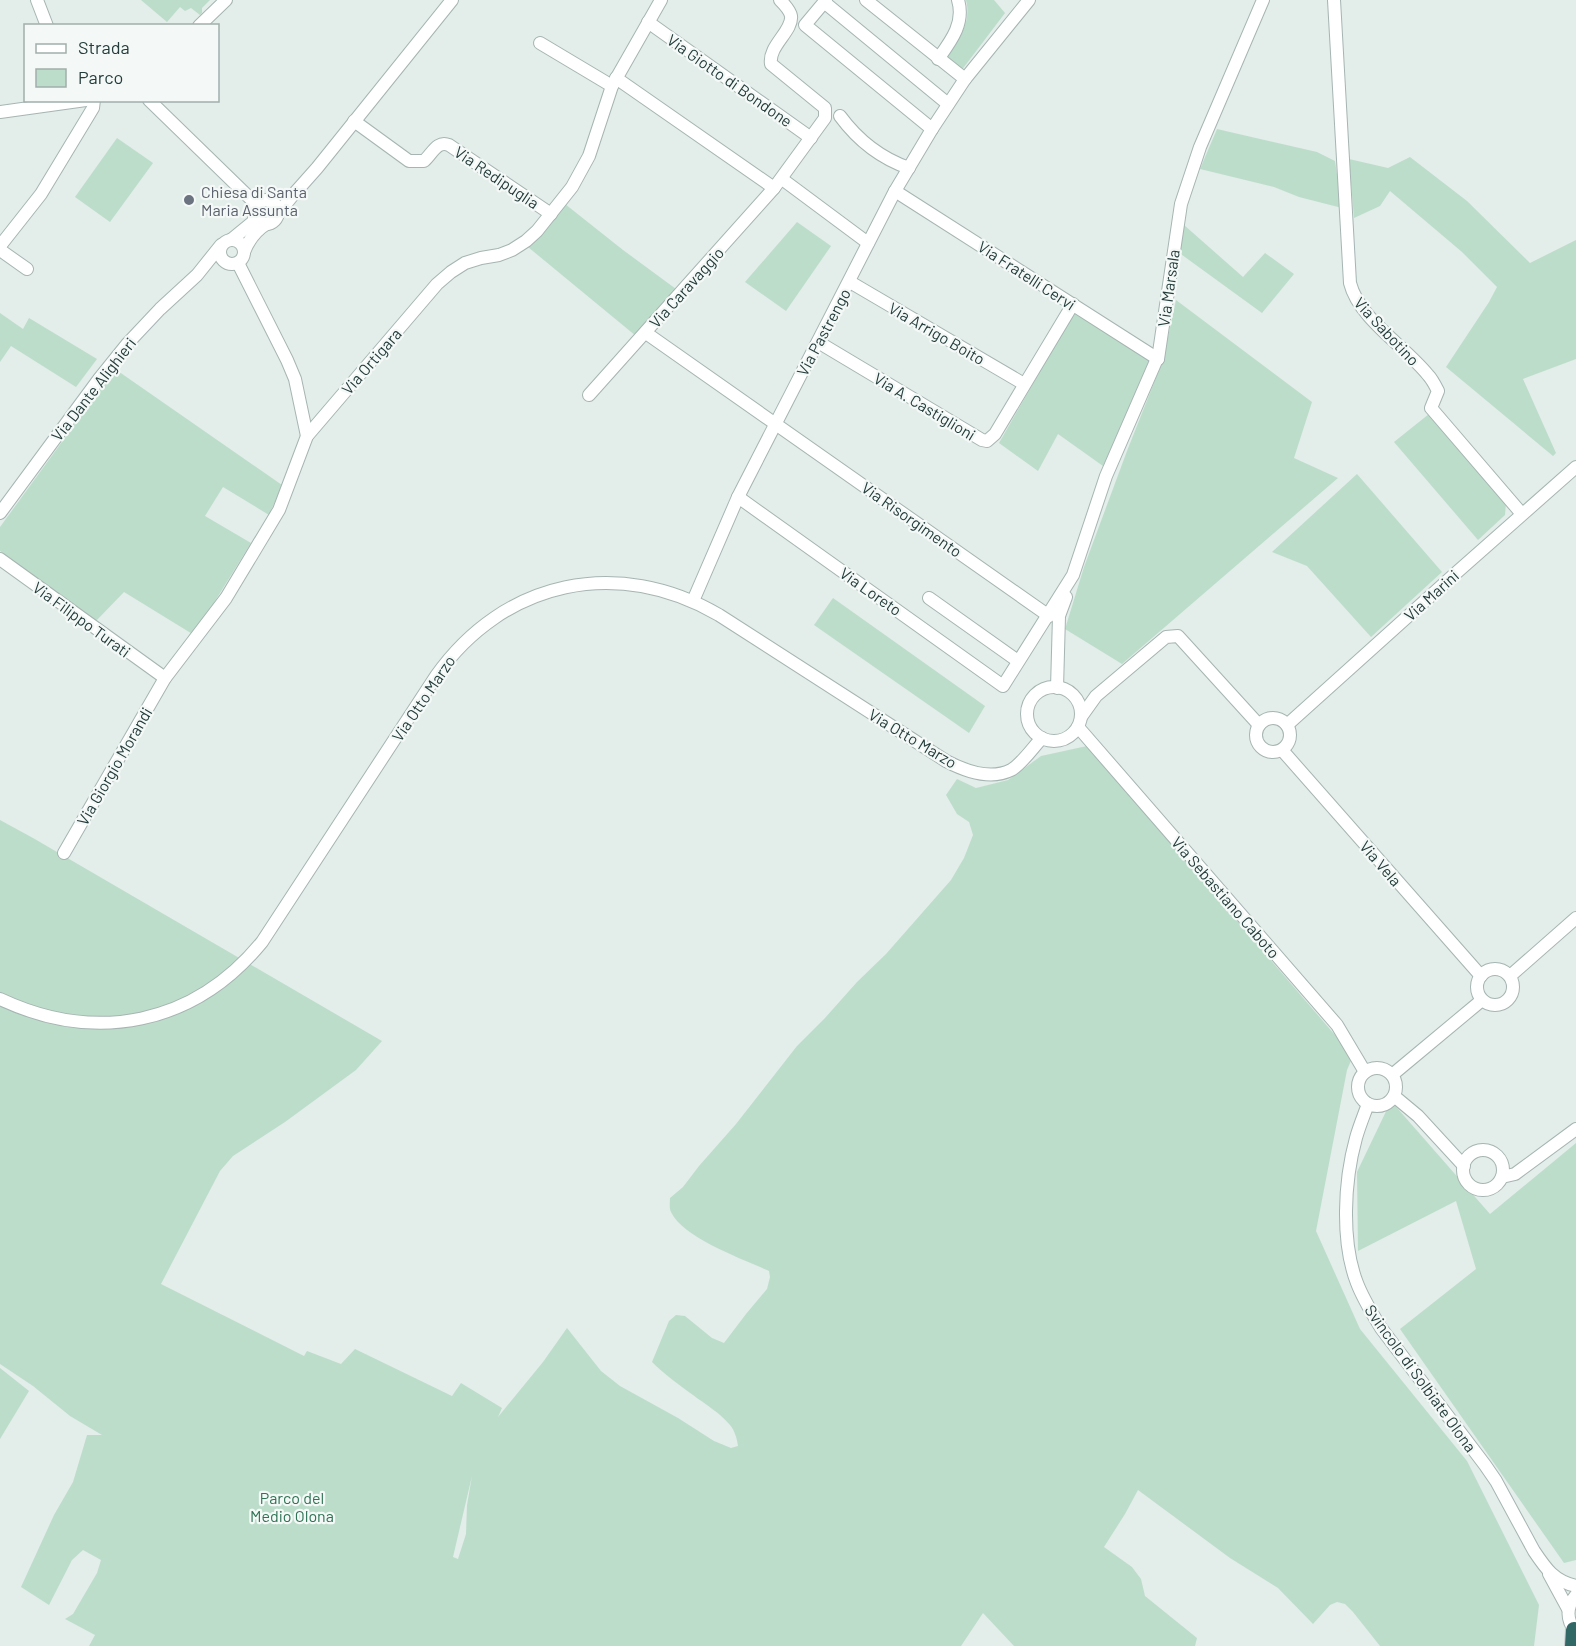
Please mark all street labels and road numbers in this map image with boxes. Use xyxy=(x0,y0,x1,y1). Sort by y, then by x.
street label: Via Giotto di Bondone xyxy=(664,30,796,130)
street label: Via Redipuglia xyxy=(451,142,543,212)
street label: Via Fratelli Cervi xyxy=(975,236,1079,314)
street label: Via Caravaggio xyxy=(645,243,727,331)
street label: Via Marsala xyxy=(1153,248,1183,328)
street label: Via Pastrengo xyxy=(792,285,854,379)
street label: Via Sabotino xyxy=(1350,293,1424,369)
street label: Via Arrigo Boito xyxy=(886,298,988,368)
street label: Via Ortigara xyxy=(337,324,405,398)
street label: Via Dante Alighieri xyxy=(47,334,139,444)
street label: Via A. Castiglioni xyxy=(871,368,979,444)
street label: Via Risorgimento xyxy=(858,477,966,561)
street label: Via Loreto xyxy=(836,563,906,619)
street label: Via Marini xyxy=(1400,565,1462,625)
street label: Via Filippo Turati xyxy=(29,577,135,661)
street label: Via Otto Marzo xyxy=(387,651,459,745)
street label: Via Giorgio Morandi xyxy=(72,704,156,828)
street label: Via Otto Marzo xyxy=(865,704,961,772)
street label: Via Sebastiano Caboto xyxy=(1168,832,1284,962)
street label: Via Vela xyxy=(1356,836,1406,890)
street label: Svincolo di Solbiate Olona xyxy=(1361,1301,1481,1455)

